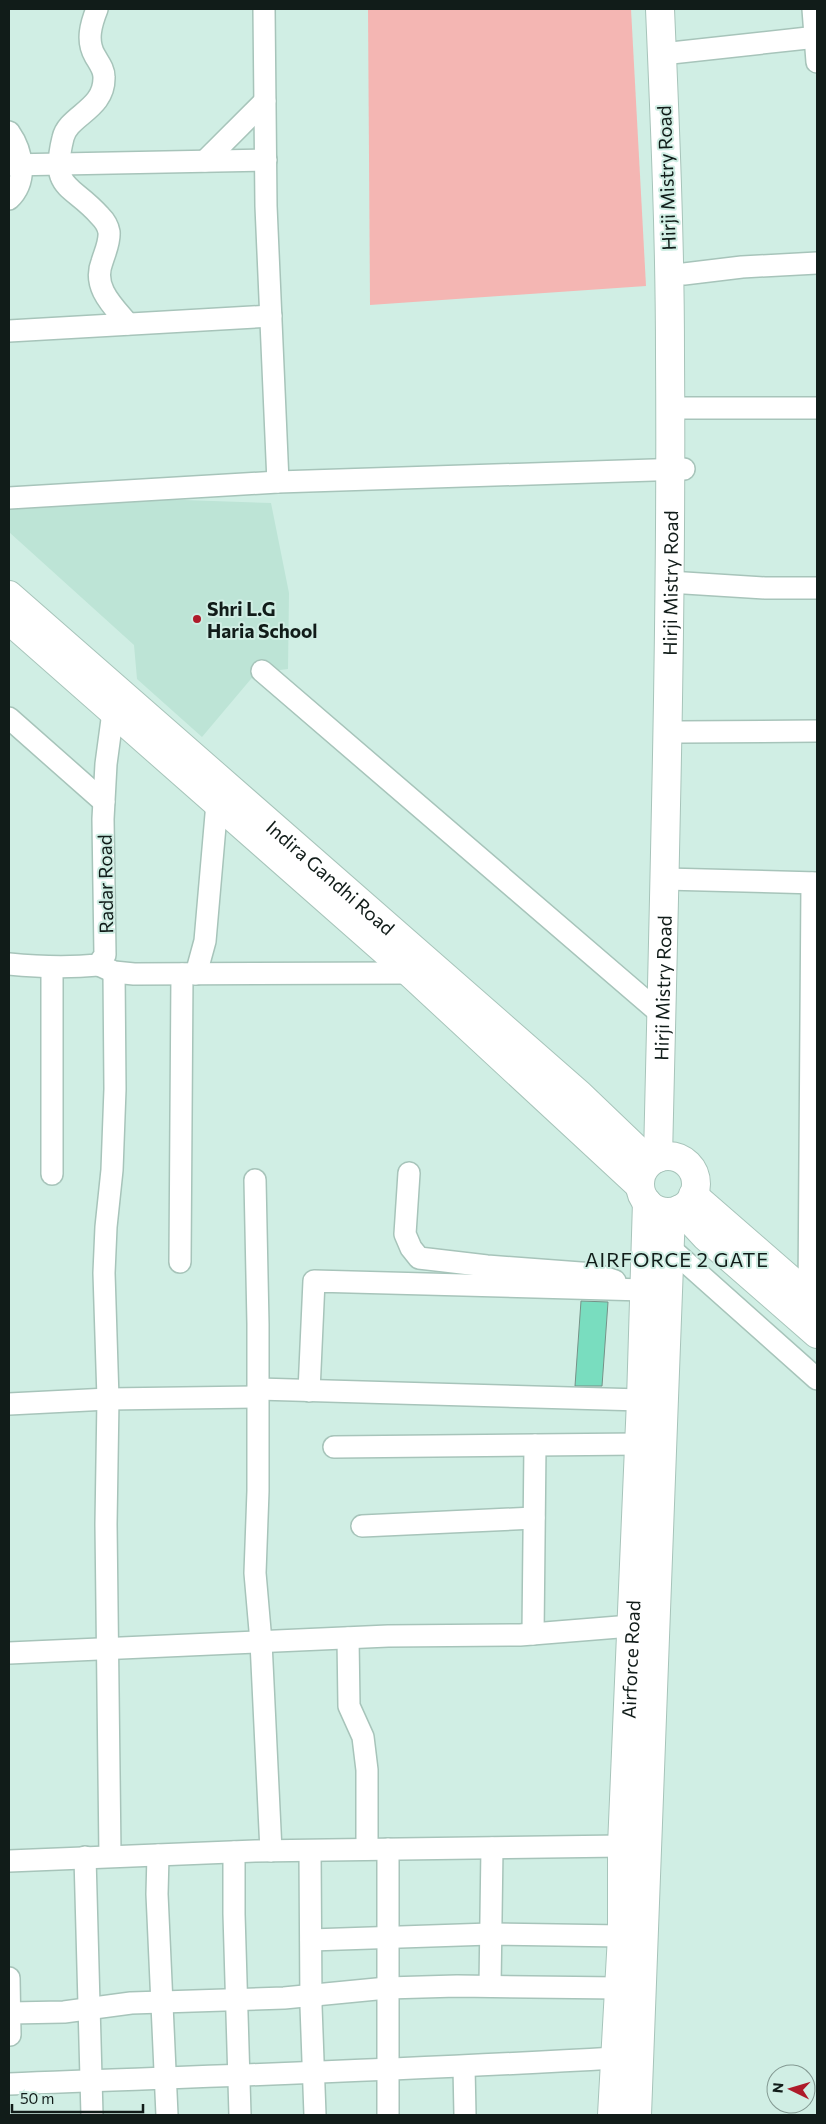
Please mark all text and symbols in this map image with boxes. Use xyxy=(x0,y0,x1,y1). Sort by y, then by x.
street label: Hirji Mistry Road xyxy=(652,105,680,251)
street label: Hirji Mistry Road xyxy=(657,511,682,656)
place label: Shri L.G Haria School xyxy=(207,597,318,642)
marker: Shri L.G Haria School xyxy=(191,613,203,625)
street label: Indira Gandhi Road xyxy=(262,815,400,939)
street label: Radar Road xyxy=(93,834,117,934)
street label: Hirji Mistry Road xyxy=(649,915,675,1061)
district label: AIRFORCE 2 GATE xyxy=(585,1247,769,1271)
street label: Airforce Road xyxy=(616,1600,644,1719)
north arrow xyxy=(766,2064,816,2114)
scale bar xyxy=(12,2082,144,2114)
text: N xyxy=(769,2082,786,2094)
text: 50 m xyxy=(20,2089,54,2107)

